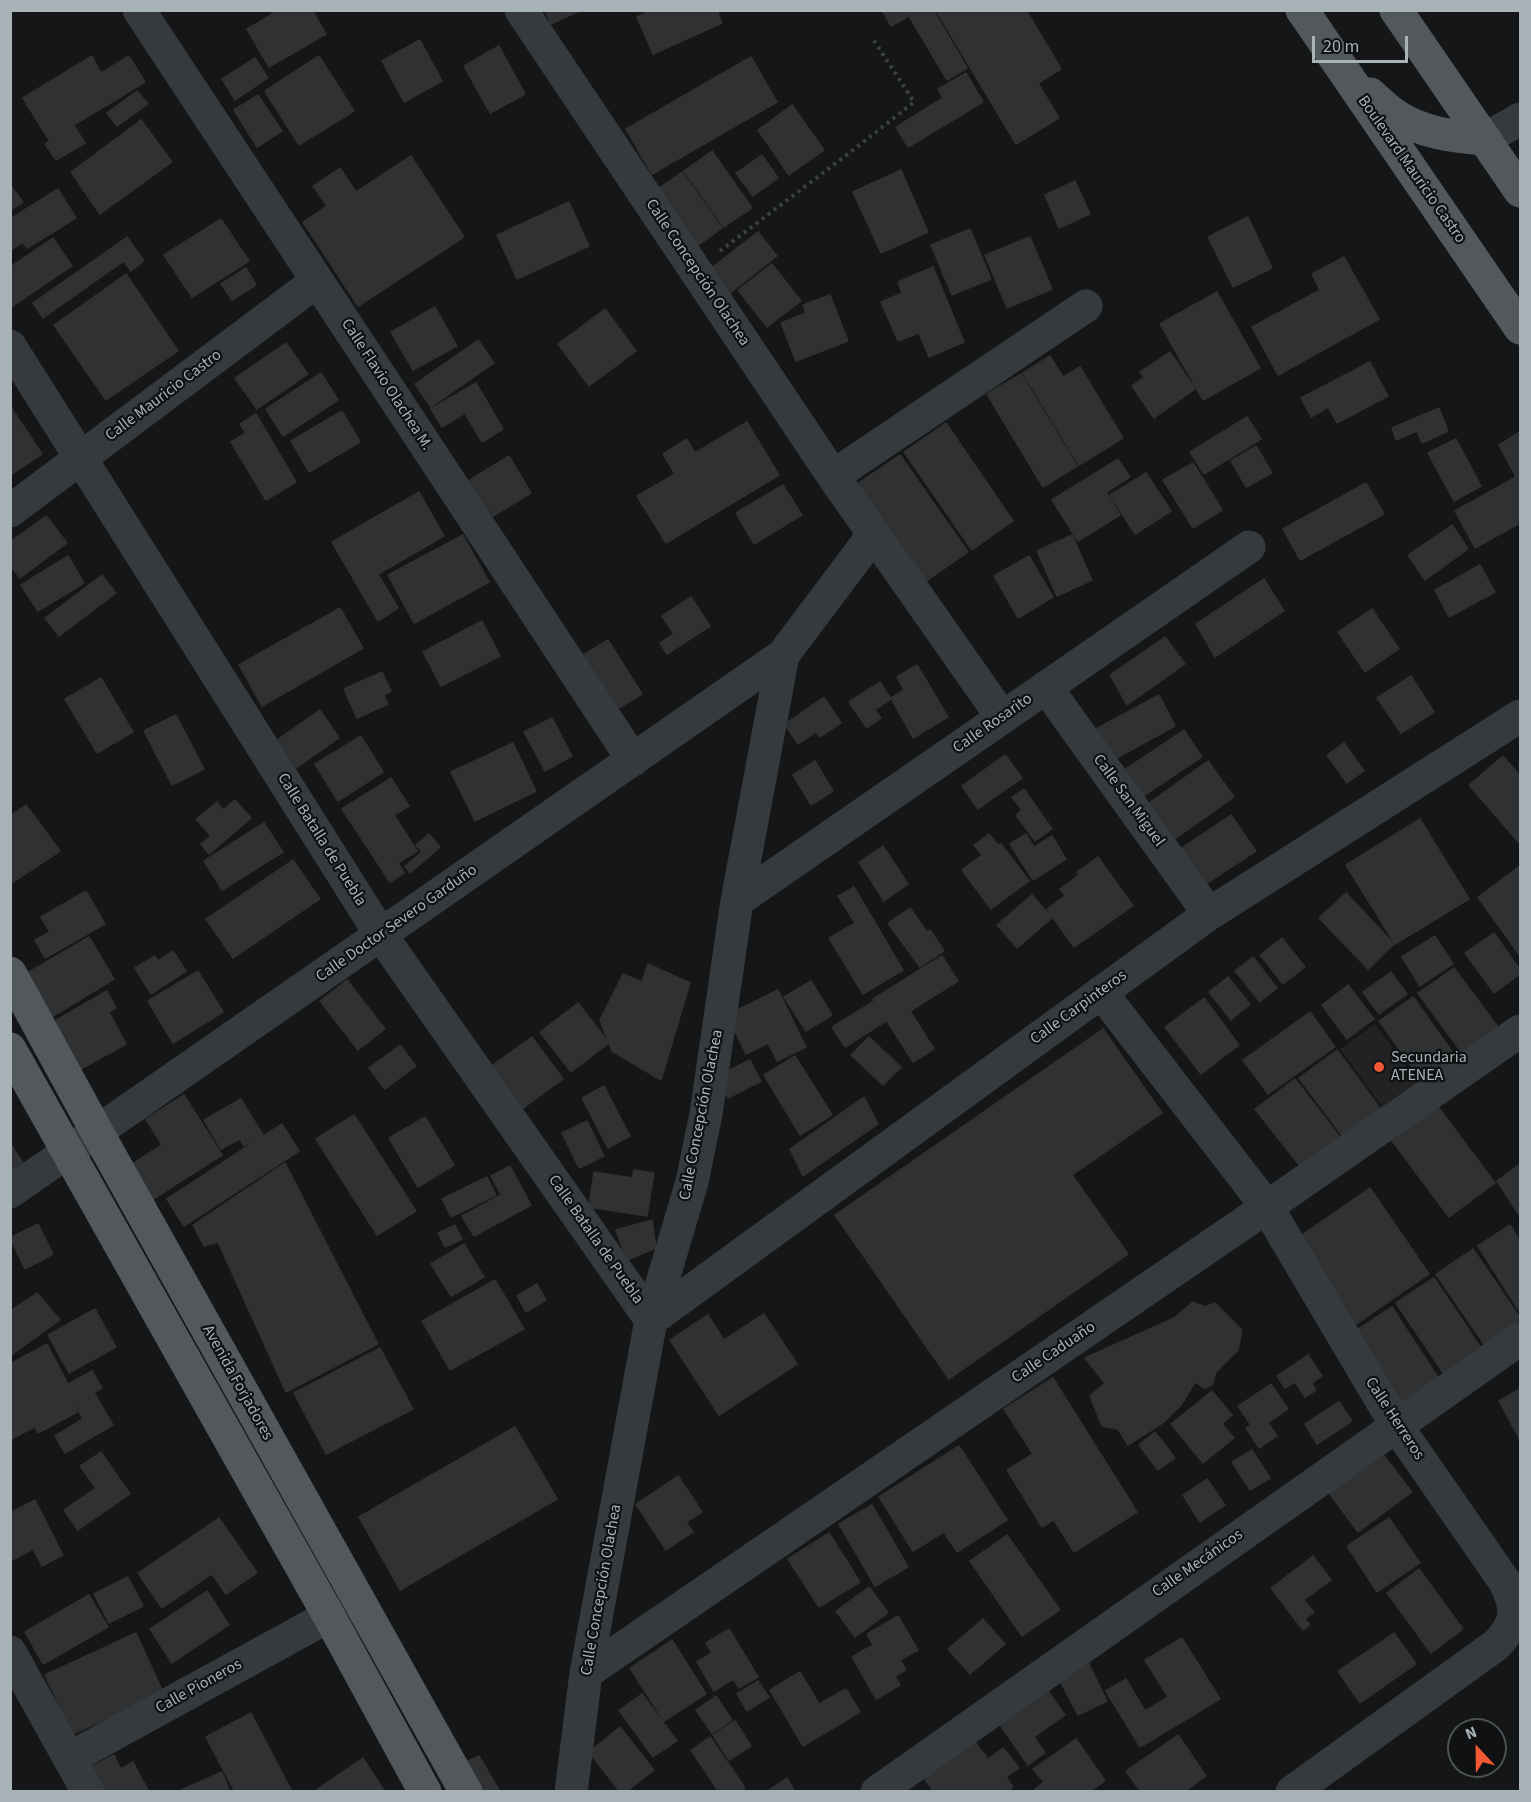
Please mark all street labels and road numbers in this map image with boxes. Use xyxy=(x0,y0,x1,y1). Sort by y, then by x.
street label: Boulevard Mauricio Castro xyxy=(1353,93,1469,247)
street label: Calle Concepción Olachea xyxy=(641,196,753,350)
street label: Calle Flavio Olachea M. xyxy=(336,316,436,454)
street label: Calle Mauricio Castro xyxy=(102,346,226,446)
street label: Calle Rosarito xyxy=(950,690,1036,758)
street label: Calle San Miguel xyxy=(1088,751,1168,851)
street label: Calle Batalla de Puebla xyxy=(272,770,370,910)
street label: Calle Doctor Severo Garduño xyxy=(313,861,481,987)
street label: Calle Carpinteros xyxy=(1027,967,1131,1049)
street label: Calle Concepción Olachea xyxy=(676,1028,728,1202)
street label: Calle Batalla de Puebla xyxy=(543,1172,647,1308)
street label: Calle Caduaño xyxy=(1009,1318,1099,1388)
street label: Avenida Forjadores xyxy=(198,1322,276,1444)
street label: Calle Herreros xyxy=(1360,1374,1428,1464)
street label: Calle Concepción Olachea xyxy=(578,1503,626,1677)
street label: Calle Mecánicos xyxy=(1149,1526,1247,1602)
street label: Calle Pioneros xyxy=(153,1655,245,1719)

